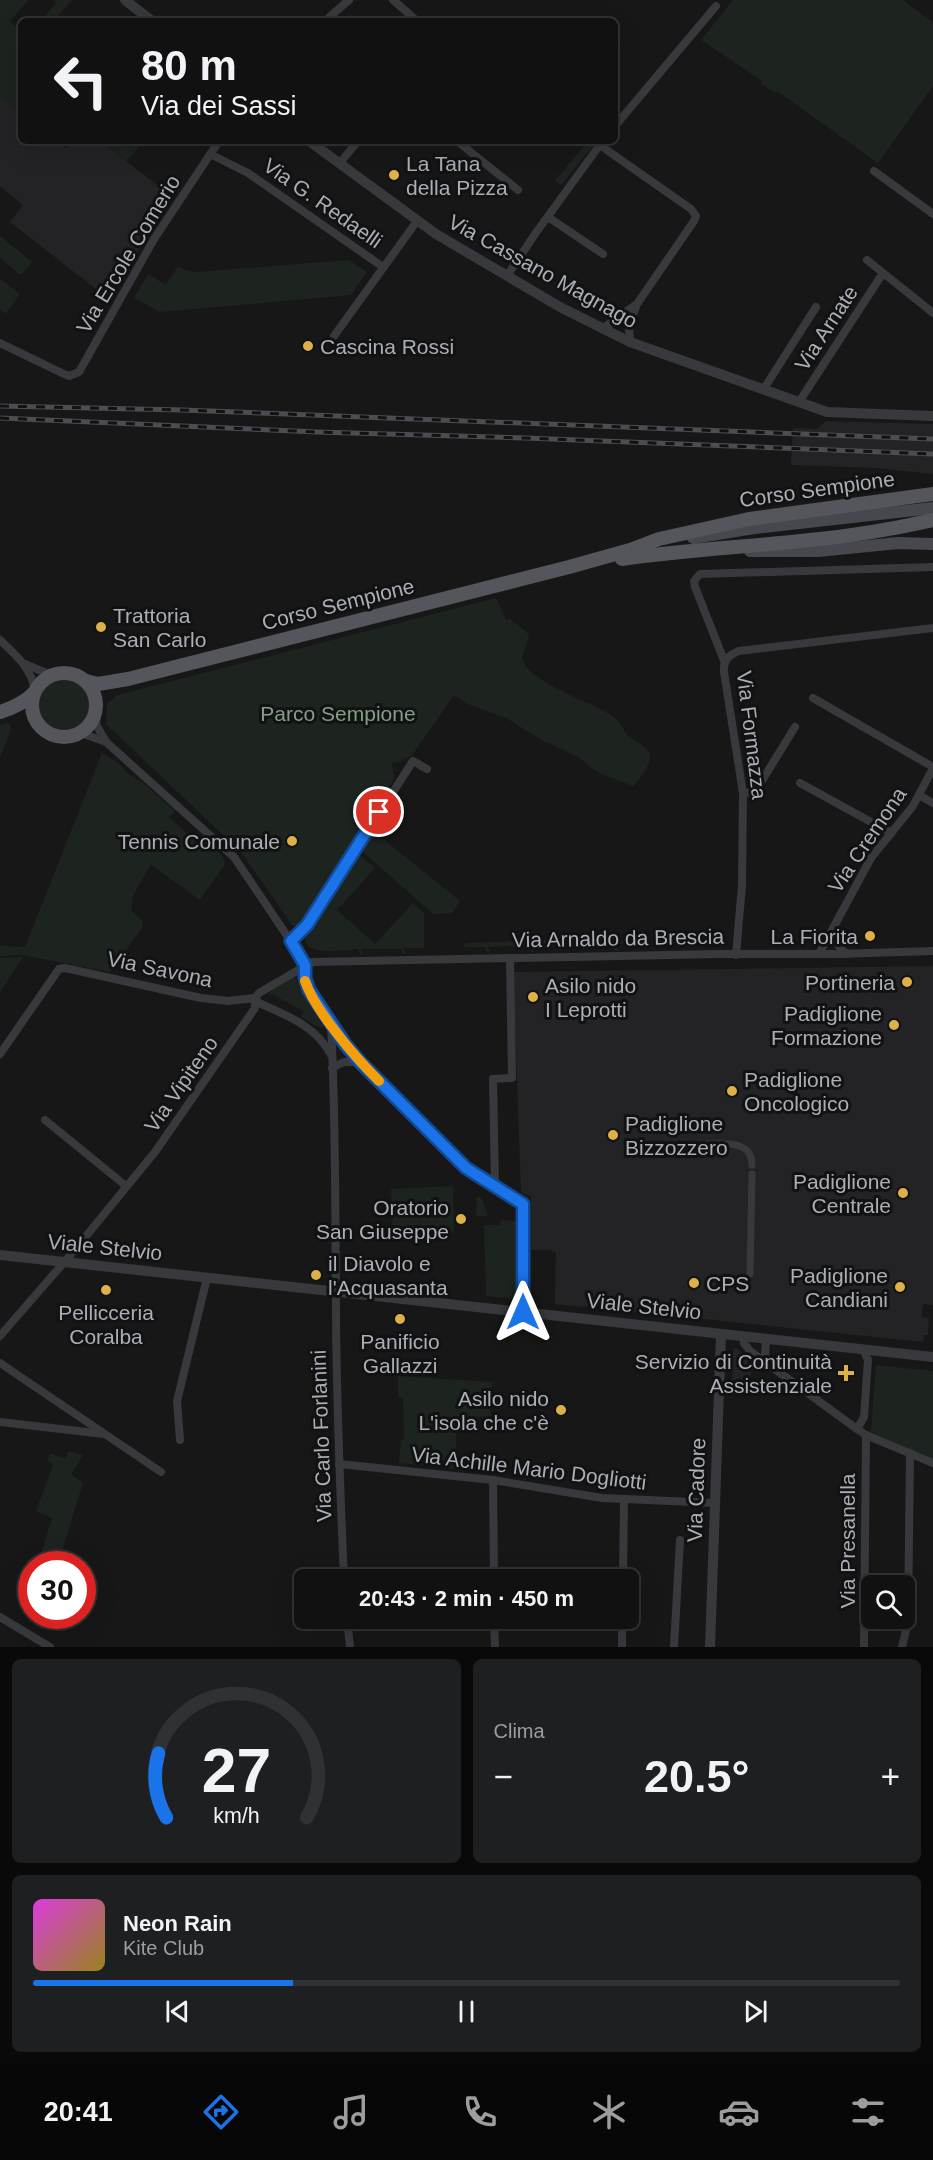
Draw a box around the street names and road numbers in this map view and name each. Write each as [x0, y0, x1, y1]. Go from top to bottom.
street label: Via G. Redaelli [259, 154, 387, 252]
street label: Via Ercole Comerio [72, 171, 184, 337]
street label: Via Cassano Magnago [445, 210, 641, 332]
street label: Via Arnate [790, 281, 862, 375]
street label: Corso Sempione [738, 467, 896, 511]
street label: Corso Sempione [259, 574, 417, 634]
street label: Via Formazza [733, 669, 771, 801]
street label: Via Cremona [823, 783, 911, 897]
street label: Via Arnaldo da Brescia [512, 925, 725, 951]
street label: Via Savona [105, 947, 215, 991]
street label: Via Vipiteno [140, 1032, 222, 1136]
street label: Viale Stelvio [47, 1230, 163, 1264]
street label: Viale Stelvio [586, 1289, 702, 1323]
street label: Via Carlo Forlanini [306, 1349, 336, 1523]
street label: Via Cadore [683, 1437, 709, 1543]
street label: Via Achille Mario Dogliotti [410, 1442, 648, 1494]
street label: Via Presanella [836, 1473, 859, 1609]

